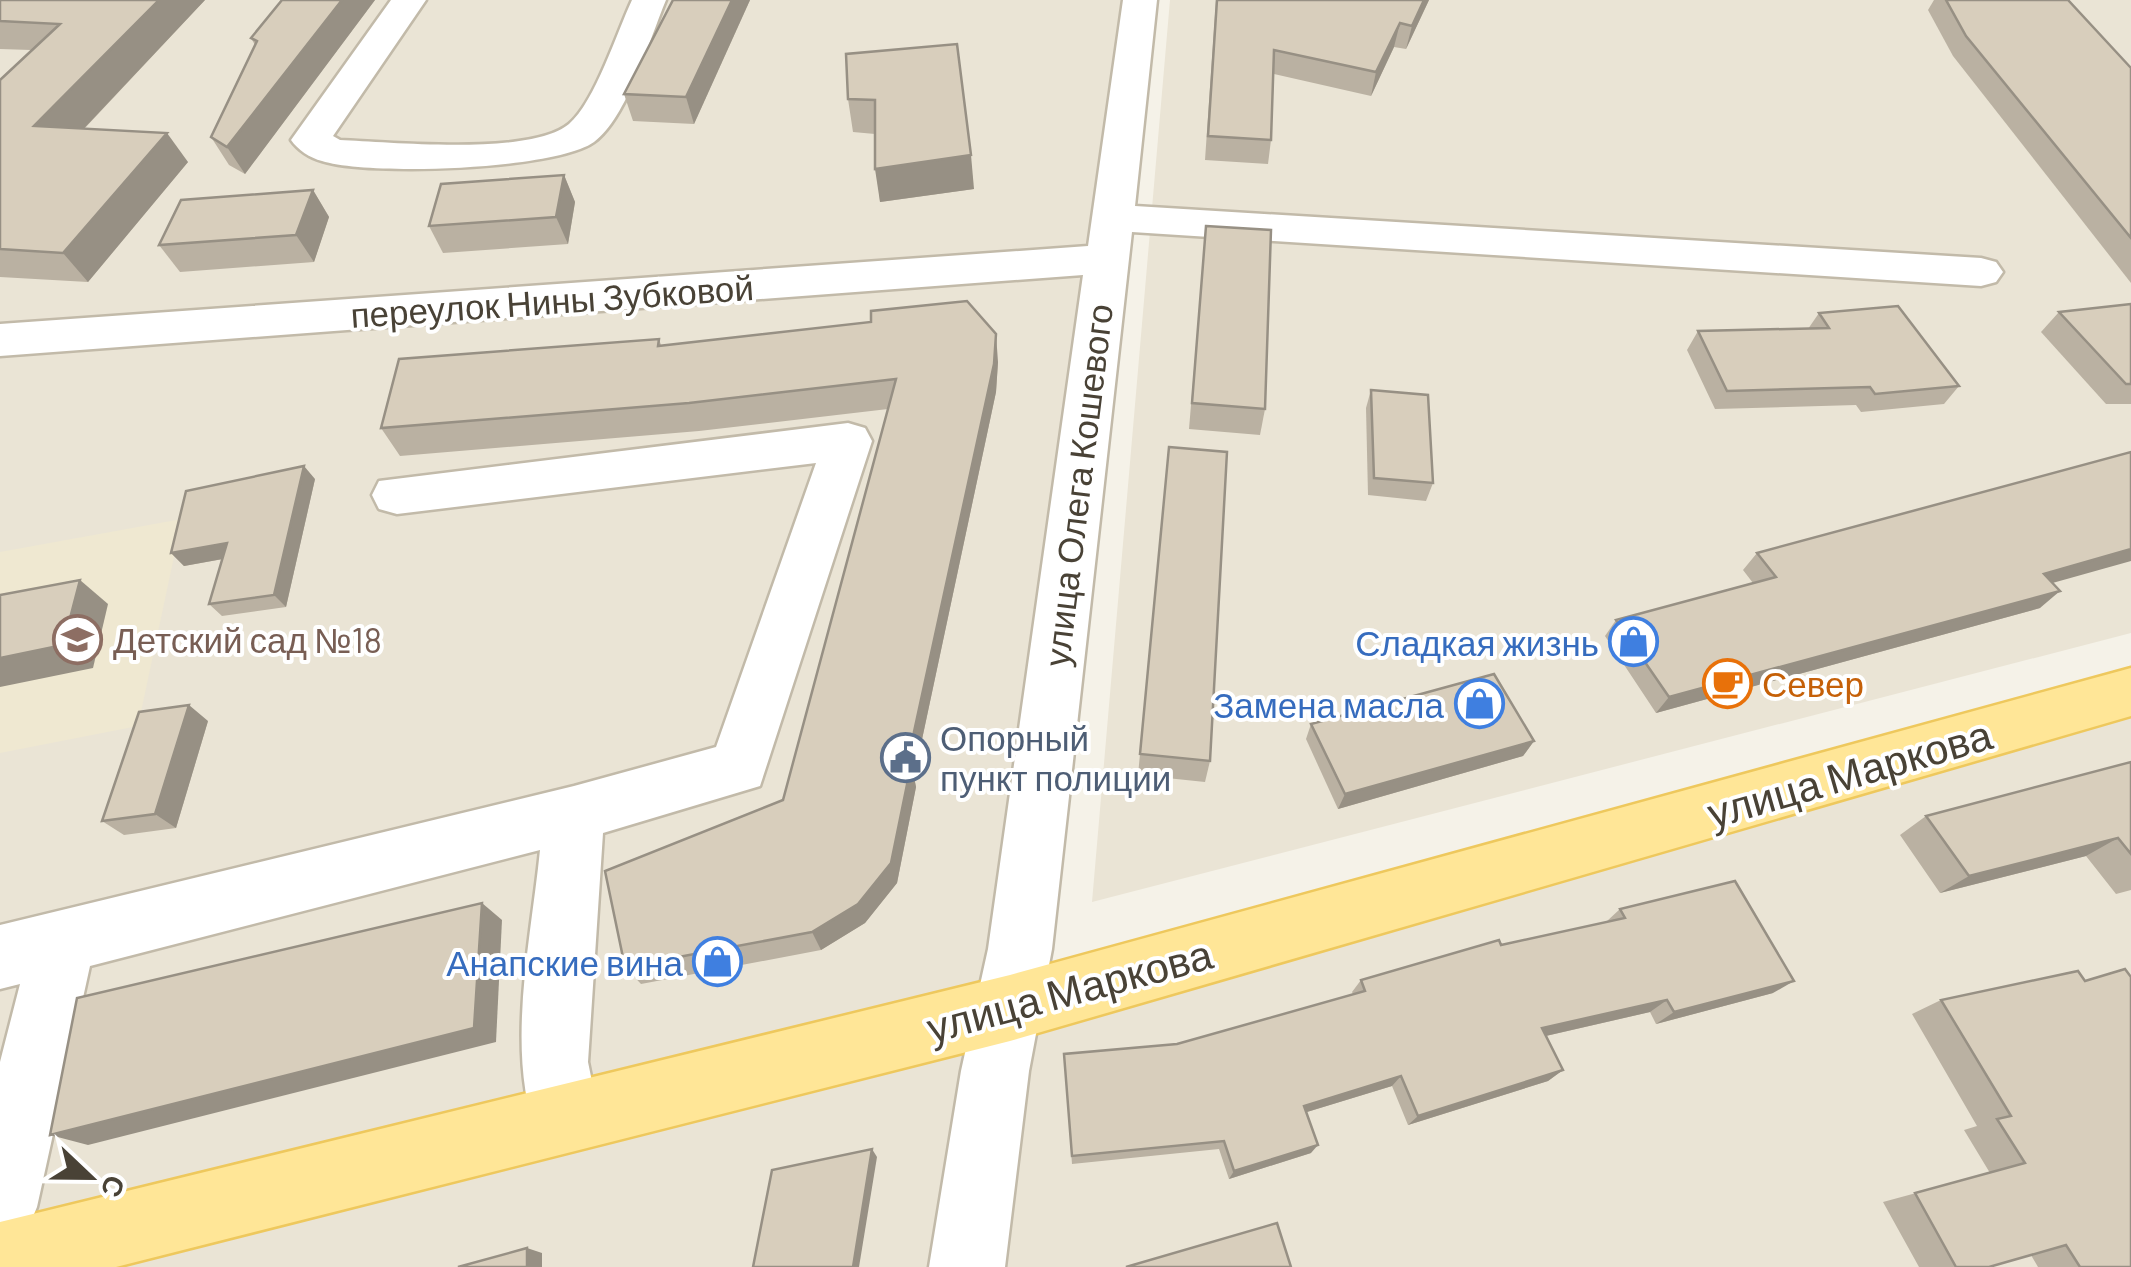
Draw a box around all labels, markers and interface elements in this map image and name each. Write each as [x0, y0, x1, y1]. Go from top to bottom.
street label: переулок Нины Зубковой [349, 265, 755, 335]
street label: улица Олега Кошевого [1034, 301, 1120, 669]
school or university icon: Детский сад №18 [52, 613, 104, 665]
shop icon: Сладкая жизнь [1608, 616, 1660, 668]
place label: Детский сад №18 [113, 618, 382, 660]
place label: Сладкая жизнь [1355, 621, 1599, 663]
cafe icon: Север [1701, 657, 1753, 709]
place label: Север [1762, 662, 1864, 704]
shop icon: Замена масла [1453, 678, 1505, 730]
place label: Замена масла [1213, 683, 1445, 725]
street label: улица Маркова [1701, 707, 1998, 837]
place label: Опорный пункт полиции [940, 716, 1171, 798]
public building icon: Опорный пункт полиции [879, 731, 931, 783]
street label: улица Маркова [921, 927, 1218, 1052]
shop icon: Анапские вина [692, 936, 744, 988]
place label: Анапские вина [446, 941, 684, 983]
north arrow [40, 1127, 140, 1227]
text: С [95, 1171, 134, 1202]

